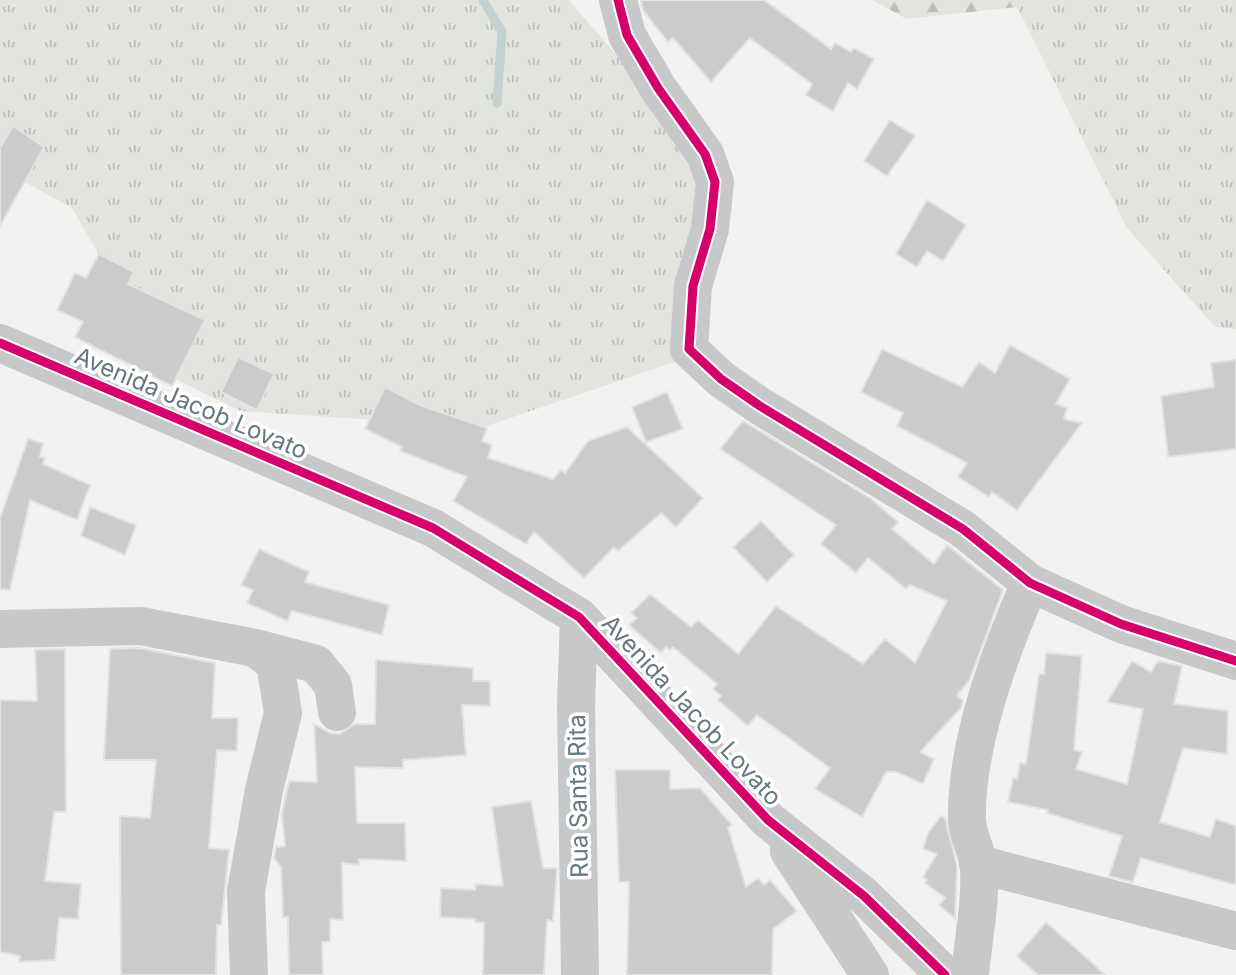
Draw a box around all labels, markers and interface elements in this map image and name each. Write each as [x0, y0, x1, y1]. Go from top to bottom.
street label: Avenida Jacob Lovato [70, 341, 312, 465]
street label: Avenida Jacob Lovato [596, 609, 788, 811]
street label: Rua Santa Rita [562, 714, 594, 878]

